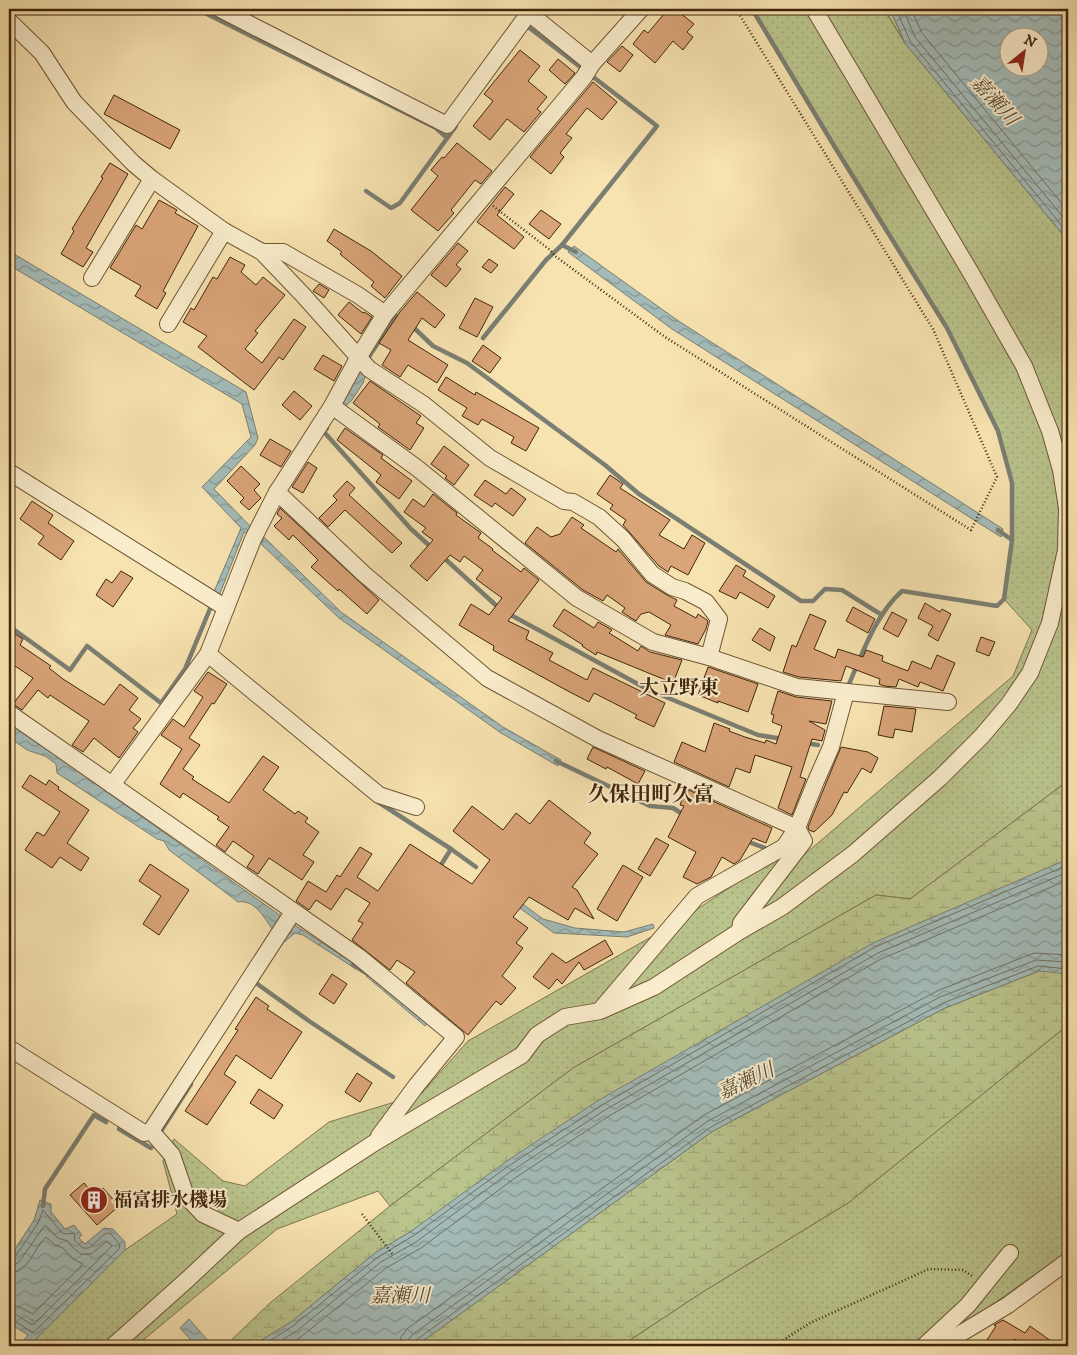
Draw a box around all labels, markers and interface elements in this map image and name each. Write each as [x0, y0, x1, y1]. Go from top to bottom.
north arrow [1000, 28, 1050, 78]
text: N [1021, 31, 1040, 53]
water label: 嘉瀬川 [965, 70, 1025, 133]
district label: 大立野東 [639, 676, 719, 701]
district label: 久保田町久富 [588, 782, 714, 808]
water label: 嘉瀬川 [714, 1057, 780, 1106]
building icon: 福富排水機場 [79, 1185, 109, 1215]
place label: 福富排水機場 [113, 1189, 227, 1212]
water label: 嘉瀬川 [370, 1284, 432, 1309]

